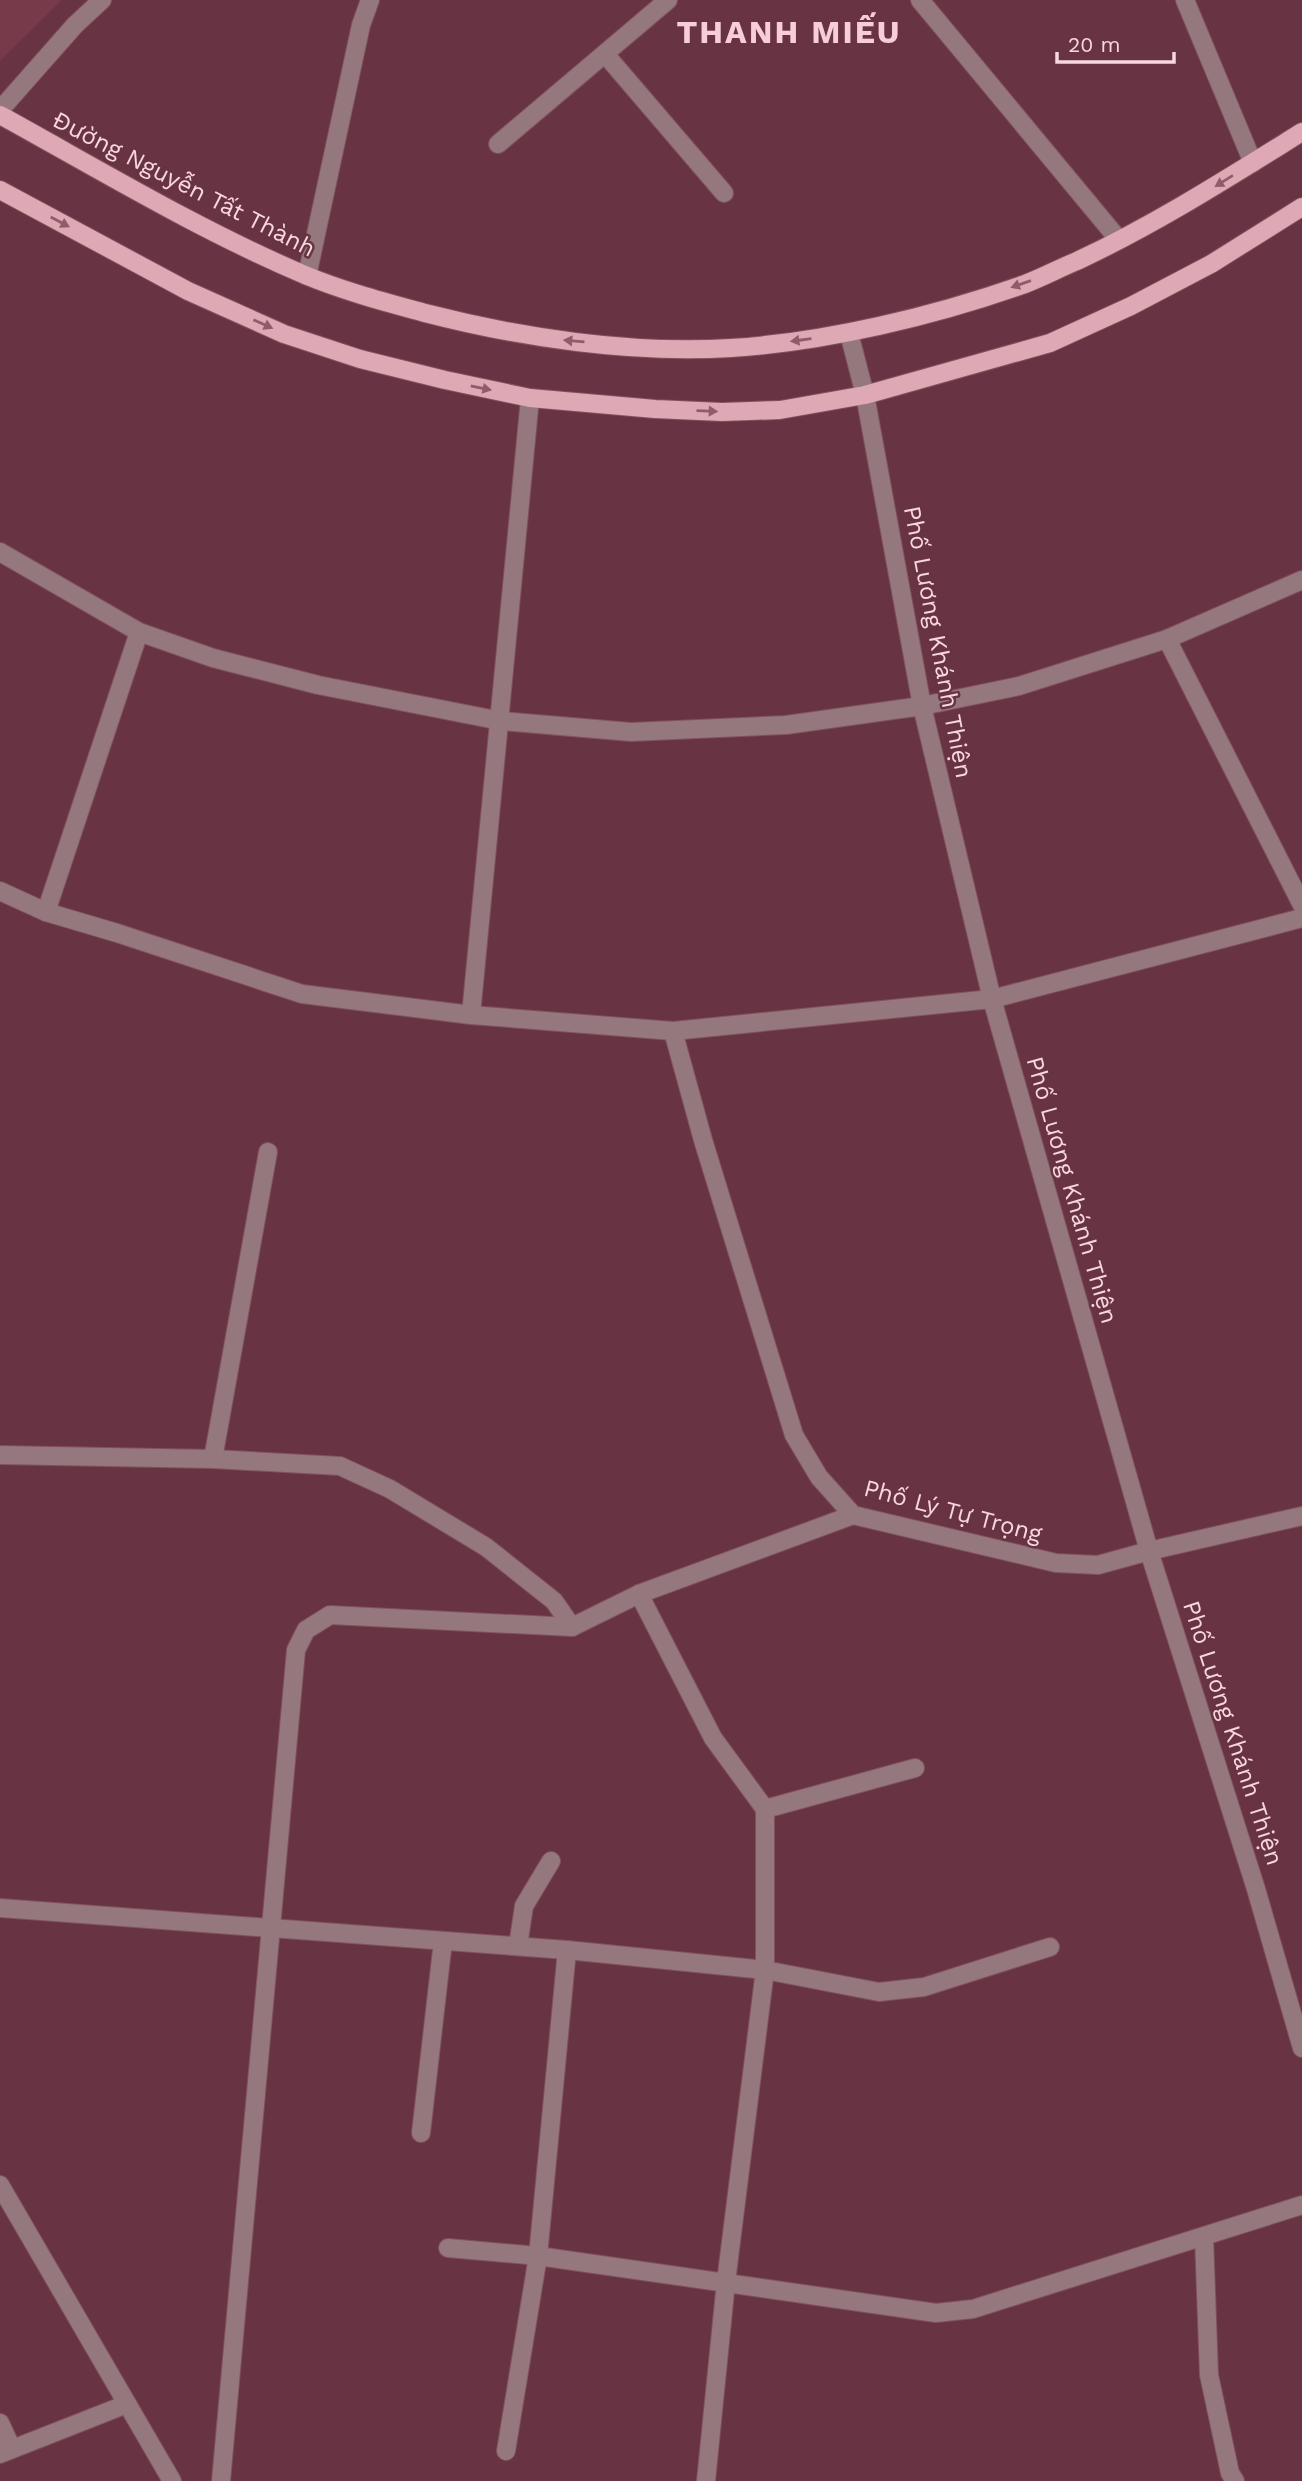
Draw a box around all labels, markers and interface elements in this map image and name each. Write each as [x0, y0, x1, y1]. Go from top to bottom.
district label: THANH MIẾU [676, 12, 902, 51]
scale bar [1057, 21, 1174, 65]
text: 20 m [1068, 32, 1120, 57]
street label: Đường Nguyễn Tất Thành [48, 105, 320, 263]
one-way arrow [1214, 175, 1233, 188]
one-way arrow [50, 216, 70, 228]
one-way arrow [1011, 280, 1032, 290]
one-way arrow [253, 318, 273, 330]
one-way arrow [563, 335, 585, 346]
one-way arrow [790, 335, 812, 346]
one-way arrow [470, 382, 492, 393]
one-way arrow [696, 406, 718, 417]
street label: Phố Lương Khánh Thiện [898, 504, 978, 780]
street label: Phố Lương Khánh Thiện [1020, 1053, 1124, 1327]
street label: Phố Lý Tự Trọng [861, 1474, 1045, 1548]
street label: Phố Lương Khánh Thiện [1177, 1597, 1289, 1869]

